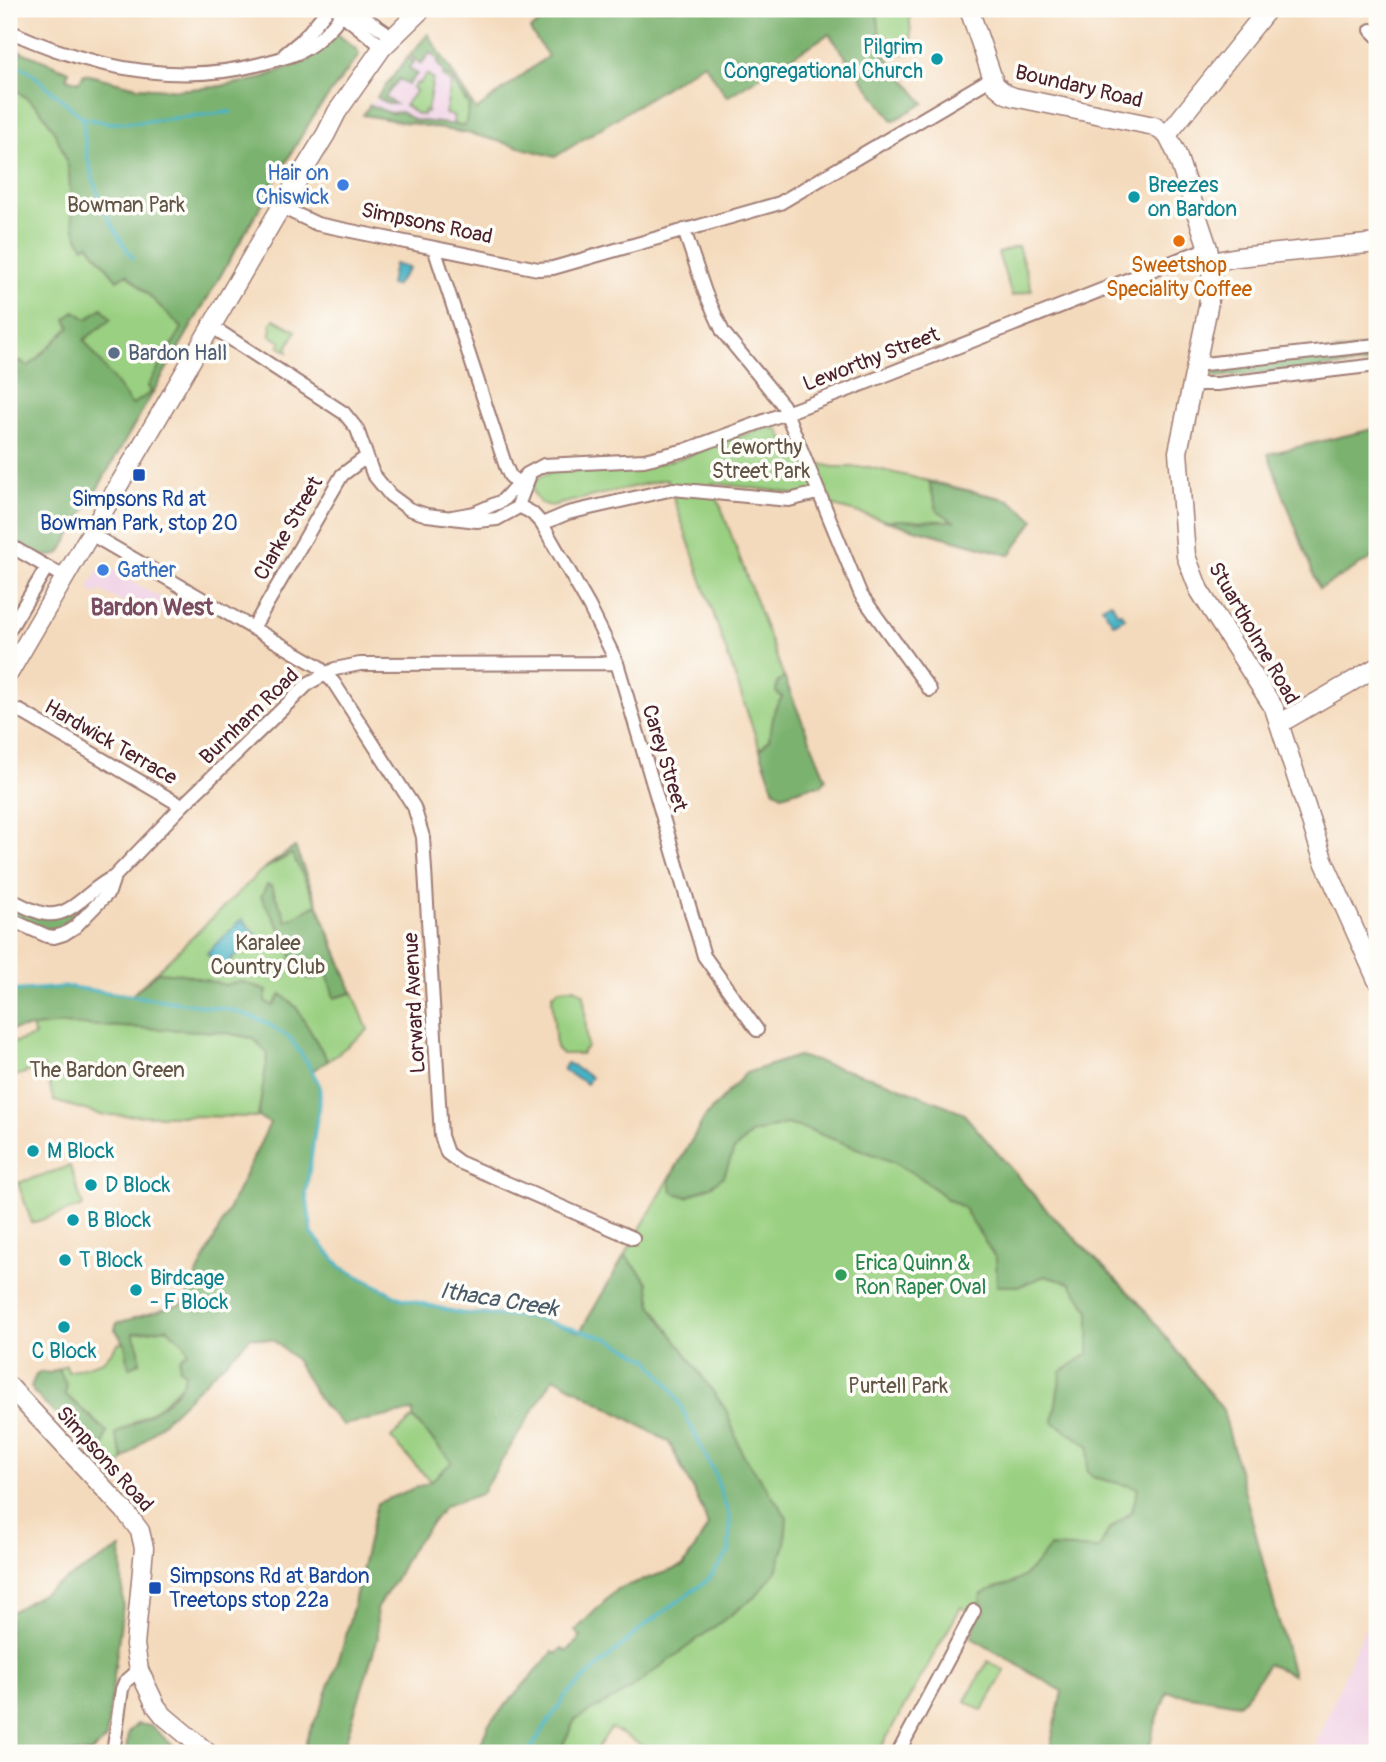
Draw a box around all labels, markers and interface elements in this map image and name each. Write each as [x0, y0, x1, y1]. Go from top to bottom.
place label: Pilgrim Congregational Church [724, 34, 923, 85]
marker: Pilgrim Congregational Church [929, 51, 945, 67]
street label: Boundary Road [1012, 59, 1145, 114]
place label: Hair on Chiswick [256, 160, 329, 211]
place label: Breezes on Bardon [1148, 172, 1237, 223]
marker: Hair on Chiswick [335, 177, 351, 193]
marker: Breezes on Bardon [1126, 189, 1142, 205]
park label: Bowman Park [67, 192, 185, 219]
street label: Simpsons Road [359, 196, 495, 251]
marker: Sweetshop Speciality Coffee [1171, 233, 1187, 249]
place label: Sweetshop Speciality Coffee [1106, 252, 1253, 303]
street label: Leworthy Street [799, 321, 944, 398]
place label: Bardon Hall [128, 340, 227, 367]
marker: Bardon Hall [106, 345, 122, 361]
park label: Leworthy Street Park [712, 434, 810, 485]
marker: Simpsons Rd at Bowman Park, stop 20 [131, 467, 147, 483]
street label: Clarke Street [248, 471, 329, 585]
place label: Simpsons Rd at Bowman Park, stop 20 [40, 486, 238, 537]
place label: Gather [117, 557, 177, 584]
street label: Stuartholme Road [1202, 557, 1305, 709]
marker: Gather [95, 562, 111, 578]
district label: Bardon West [91, 593, 214, 622]
street label: Burnham Road [194, 662, 305, 771]
street label: Hardwick Terrace [40, 694, 183, 792]
street label: Carey Street [635, 701, 694, 815]
park label: Karalee Country Club [211, 930, 325, 981]
street label: Lorward Avenue [397, 931, 432, 1074]
park label: The Bardon Green [29, 1057, 185, 1084]
place label: M Block [47, 1138, 115, 1165]
marker: M Block [25, 1143, 41, 1159]
place label: D Block [105, 1172, 171, 1199]
marker: D Block [83, 1177, 99, 1193]
place label: B Block [87, 1207, 151, 1234]
marker: B Block [65, 1212, 81, 1228]
place label: T Block [79, 1247, 143, 1274]
place label: Erica Quinn & Ron Raper Oval [855, 1250, 986, 1301]
marker: T Block [57, 1252, 73, 1268]
place label: Birdcage - F Block [150, 1265, 229, 1316]
marker: Erica Quinn & Ron Raper Oval [833, 1267, 849, 1283]
water label: Ithaca Creek [438, 1276, 562, 1323]
marker: Birdcage - F Block [128, 1282, 144, 1298]
marker: C Block [56, 1319, 72, 1335]
place label: C Block [31, 1338, 97, 1365]
park label: Purtell Park [848, 1373, 948, 1400]
street label: Simpsons Road [50, 1401, 159, 1518]
place label: Simpsons Rd at Bardon Treetops stop 22a [169, 1563, 370, 1614]
marker: Simpsons Rd at Bardon Treetops stop 22a [147, 1580, 163, 1596]

